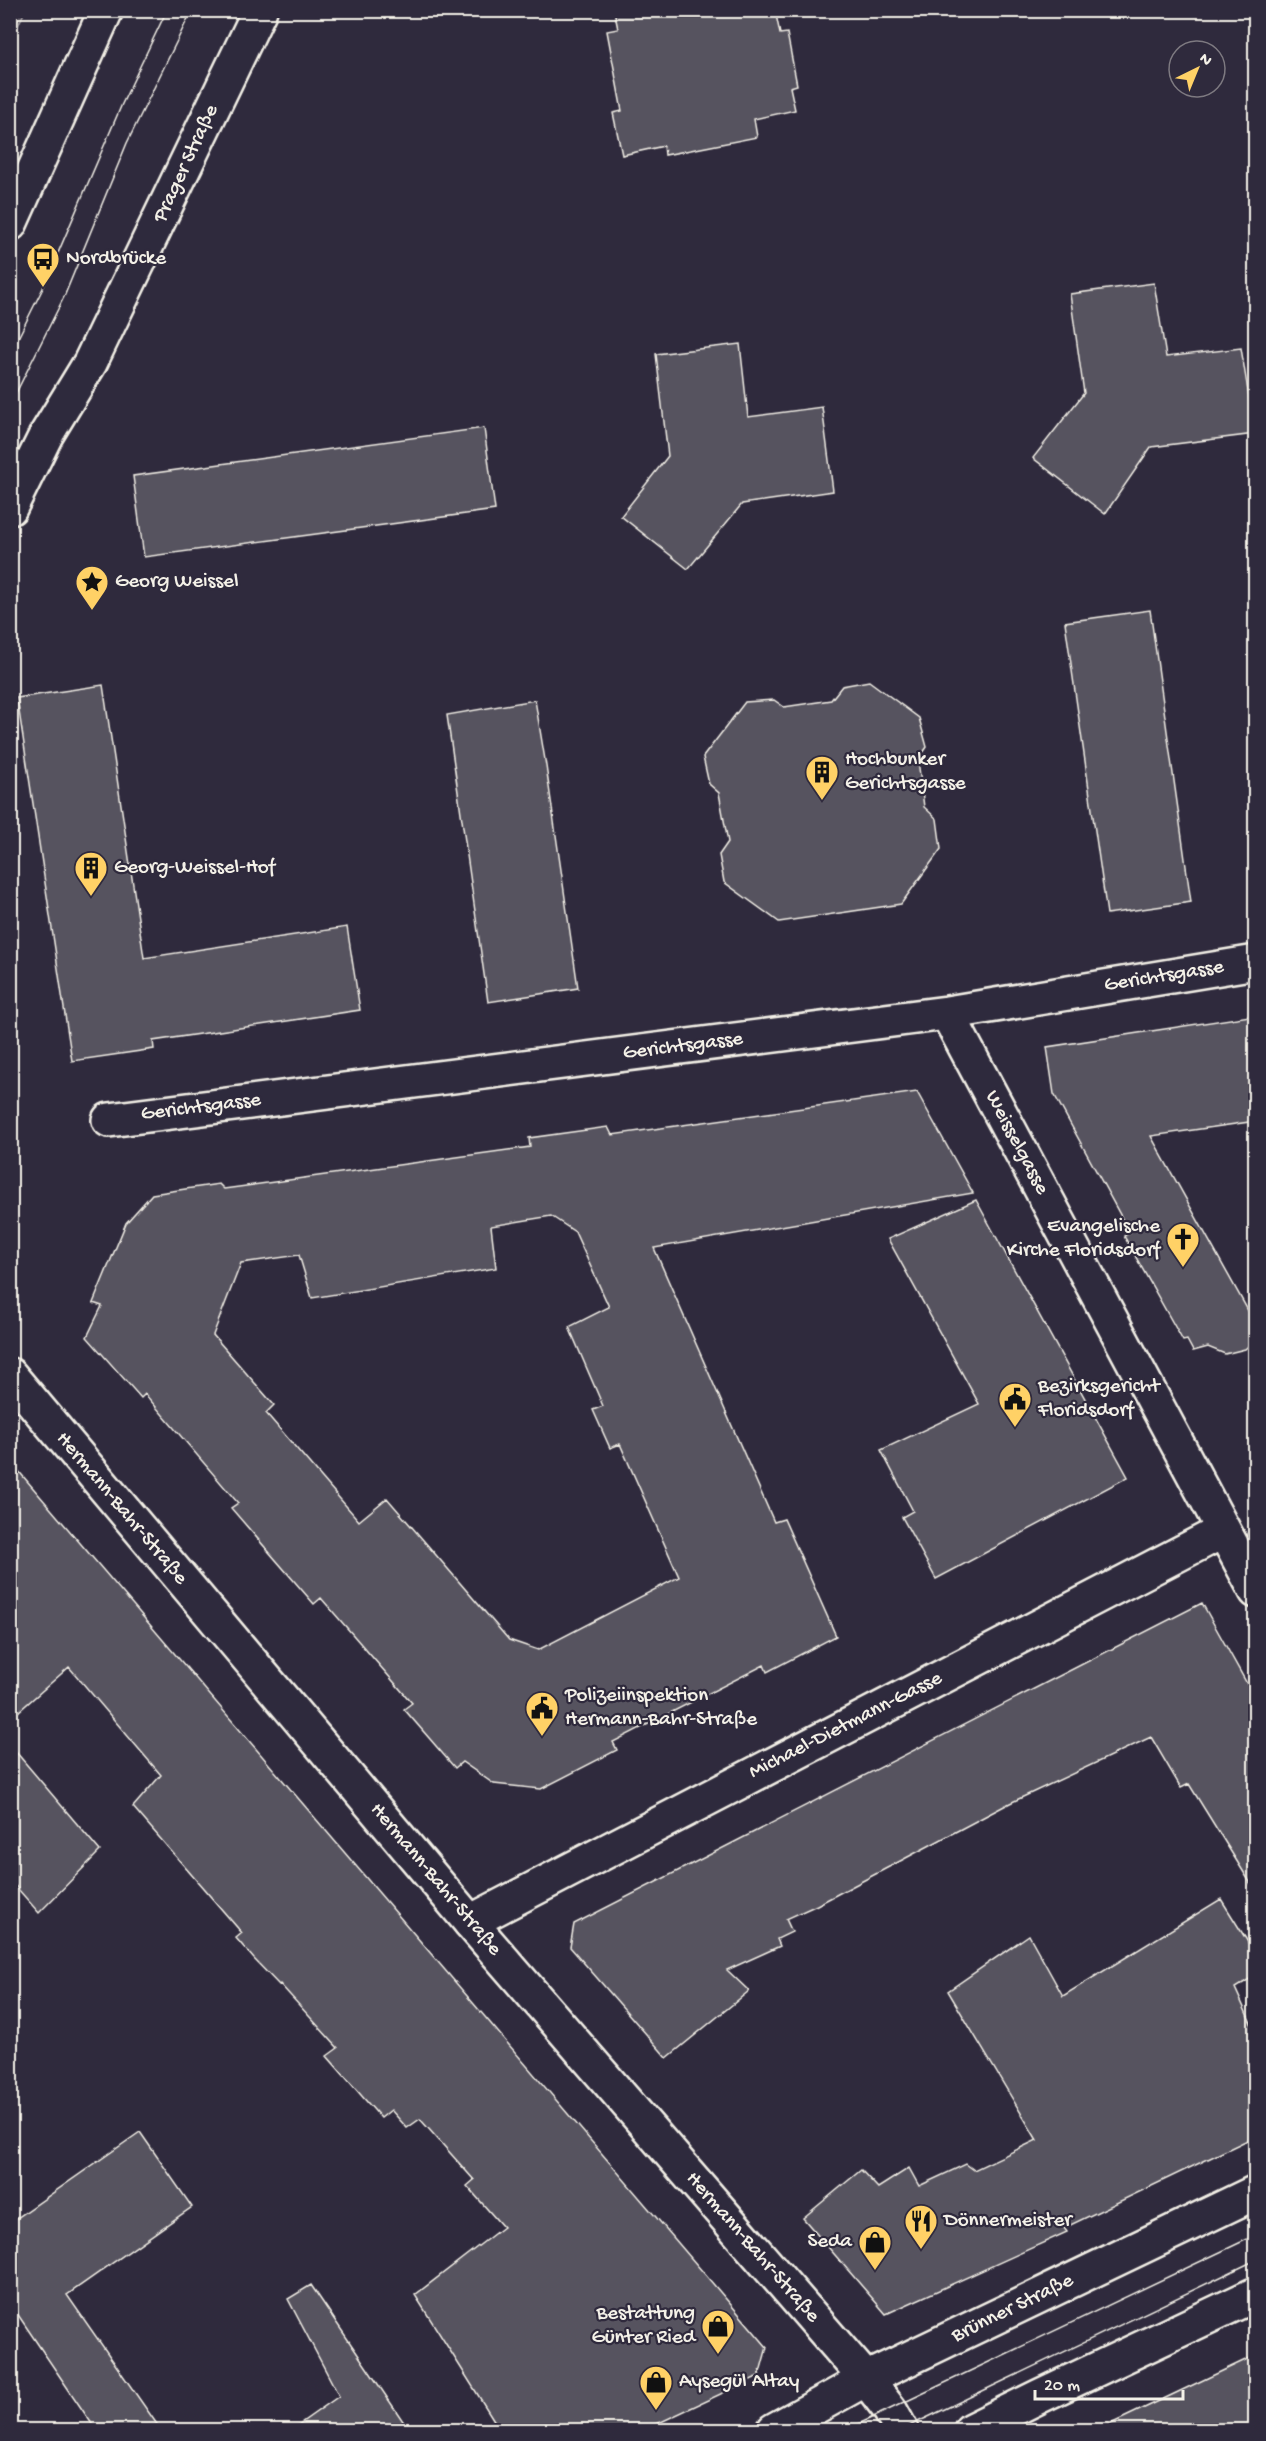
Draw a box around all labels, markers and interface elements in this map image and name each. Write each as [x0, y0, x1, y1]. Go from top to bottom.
north arrow [1167, 39, 1227, 99]
text: N [1195, 50, 1216, 71]
street label: Prager Straße [148, 100, 226, 228]
bus stop icon: Nordbrücke [25, 241, 61, 288]
place label: Nordbrücke [66, 247, 167, 272]
place icon: Georg Weissel [74, 564, 110, 611]
place label: Georg Weissel [115, 570, 239, 595]
place label: Hochbunker Gerichtsgasse [845, 748, 967, 797]
building icon: Hochbunker Gerichtsgasse [804, 754, 840, 801]
building icon: Georg-Weissel-Hof [73, 850, 109, 897]
place label: Georg-Weissel-Hof [114, 856, 277, 881]
street label: Gerichtsgasse [1102, 955, 1227, 999]
street label: Gerichtsgasse [622, 1027, 746, 1067]
street label: Weisselgasse [978, 1087, 1054, 1200]
street label: Gerichtsgasse [140, 1088, 264, 1128]
place label: Evangelische Kirche Floridsdorf [1007, 1215, 1162, 1264]
church icon: Evangelische Kirche Floridsdorf [1165, 1221, 1201, 1268]
place label: Bezirksgericht Floridsdorf [1037, 1375, 1162, 1424]
public building icon: Bezirksgericht Floridsdorf [997, 1381, 1033, 1428]
street label: Hermann-Bahr-Straße [50, 1427, 193, 1591]
street label: Michael-Dietmann-Gasse [745, 1666, 948, 1786]
place label: Polizeiinspektion Hermann-Bahr-Straße [564, 1684, 758, 1733]
public building icon: Polizeiinspektion Hermann-Bahr-Straße [524, 1690, 560, 1737]
street label: Hermann-Bahr-Straße [364, 1798, 507, 1962]
street label: Hermann-Bahr-Straße [680, 2167, 825, 2330]
restaurant icon: Dönnermeister [903, 2203, 939, 2250]
place label: Dönnermeister [942, 2209, 1073, 2234]
shop icon: Seda [857, 2224, 893, 2271]
place label: Seda [807, 2230, 853, 2255]
street label: Brünner Straße [947, 2268, 1079, 2350]
place label: Bestattung Günter Ried [591, 2302, 697, 2351]
shop icon: Bestattung Günter Ried [700, 2308, 736, 2355]
scale bar [1035, 2363, 1184, 2401]
shop icon: Aysegül Altay [638, 2364, 674, 2411]
place label: Aysegül Altay [679, 2370, 799, 2395]
text: 20 m [1044, 2376, 1080, 2397]

